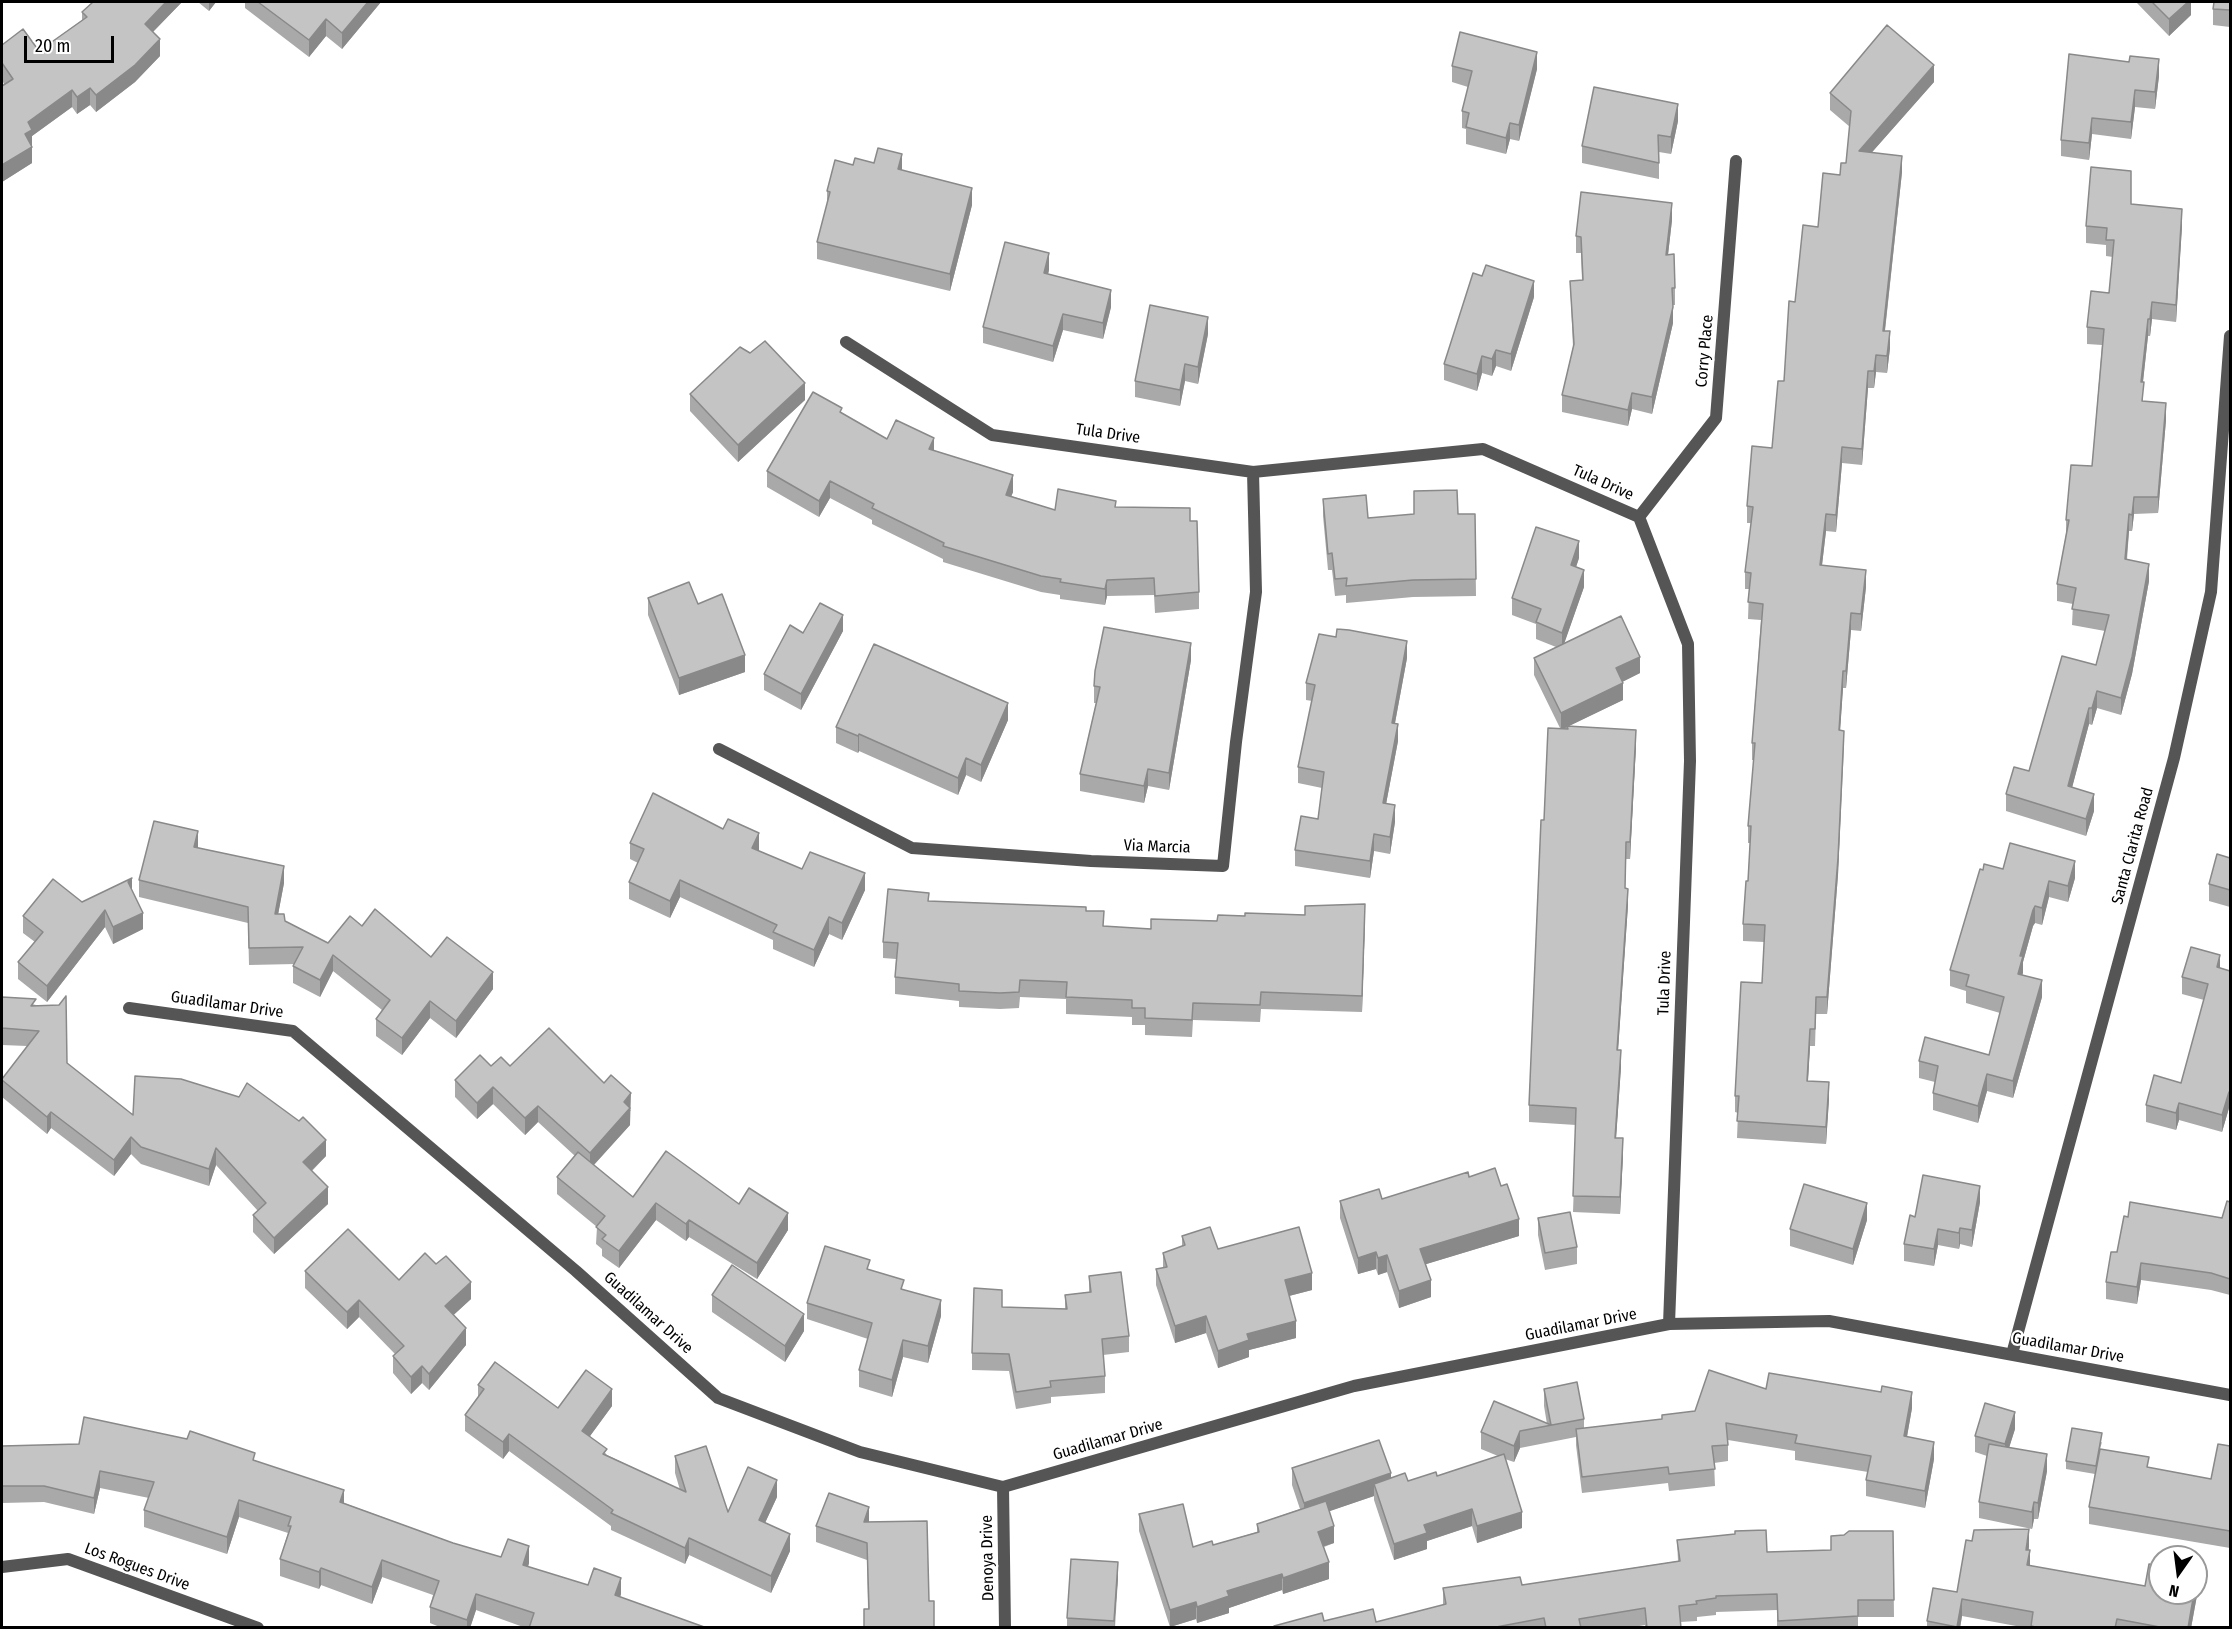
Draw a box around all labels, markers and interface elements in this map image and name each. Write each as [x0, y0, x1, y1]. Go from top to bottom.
scale bar [27, 24, 117, 62]
text: 20 m [35, 35, 70, 57]
street label: Corry Place [1692, 314, 1718, 388]
street label: Tula Drive [1075, 420, 1141, 448]
street label: Tula Drive [1570, 461, 1636, 505]
street label: Santa Clarita Road [2108, 785, 2158, 907]
street label: Via Marcia [1123, 836, 1191, 858]
street label: Tula Drive [1654, 950, 1676, 1016]
street label: Guadilamar Drive [170, 988, 284, 1022]
street label: Guadilamar Drive [599, 1268, 697, 1358]
street label: Guadilamar Drive [1524, 1305, 1638, 1345]
street label: Guadilamar Drive [2011, 1329, 2125, 1367]
street label: Guadilamar Drive [1051, 1415, 1165, 1465]
street label: Denoya Drive [978, 1515, 998, 1601]
street label: Los Rogues Drive [82, 1539, 192, 1595]
north arrow [2148, 1545, 2208, 1605]
text: N [2167, 1581, 2181, 1601]

